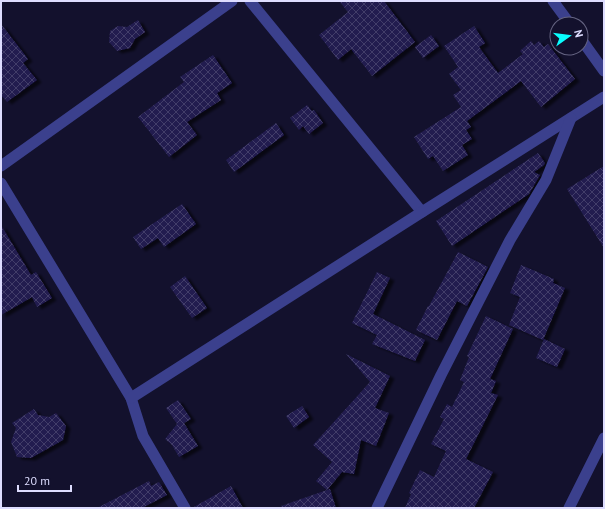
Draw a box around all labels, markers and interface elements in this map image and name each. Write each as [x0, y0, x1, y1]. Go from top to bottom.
north arrow [549, 16, 589, 56]
text: N [571, 28, 586, 39]
scale bar [18, 467, 71, 493]
text: 20 m [24, 473, 50, 488]

